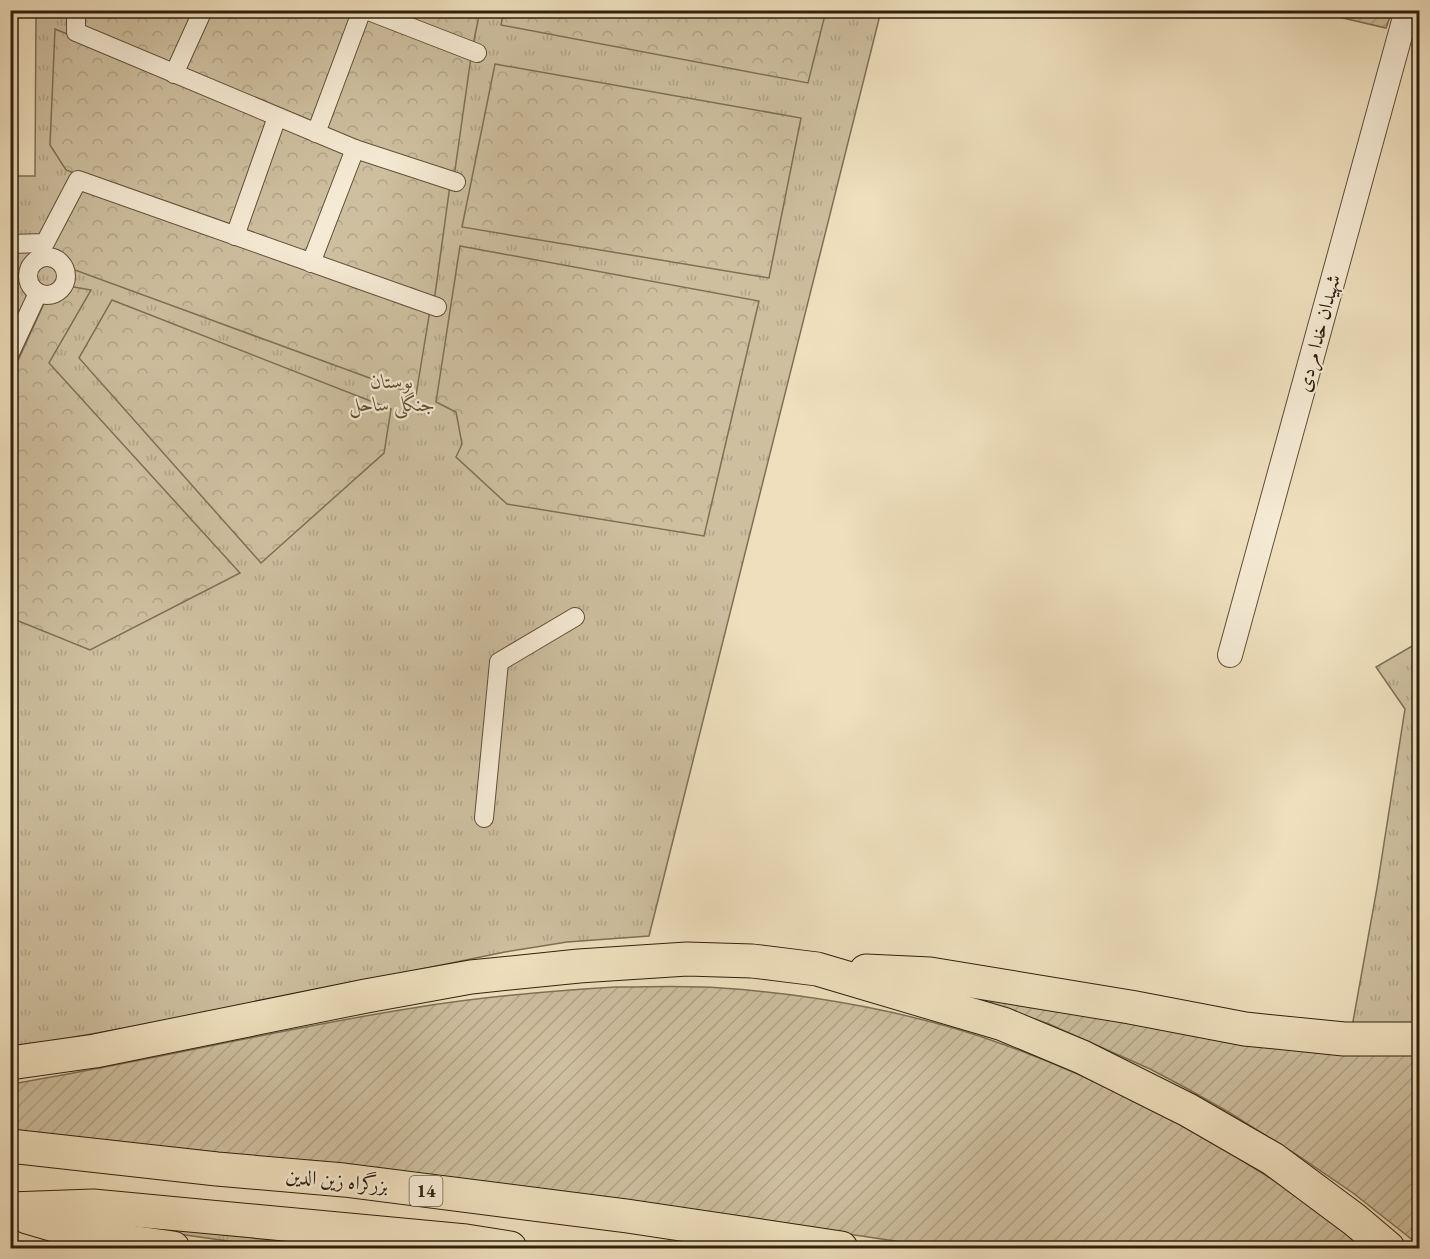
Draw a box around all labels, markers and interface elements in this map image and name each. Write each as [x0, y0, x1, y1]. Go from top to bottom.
street label: شهیدان خدا مردی [1290, 271, 1347, 395]
park label: بوستان جنگلی ساحل [349, 368, 435, 419]
street label: بزرگراه زین الدین [284, 1162, 390, 1198]
road number: 14 [410, 1176, 442, 1206]

